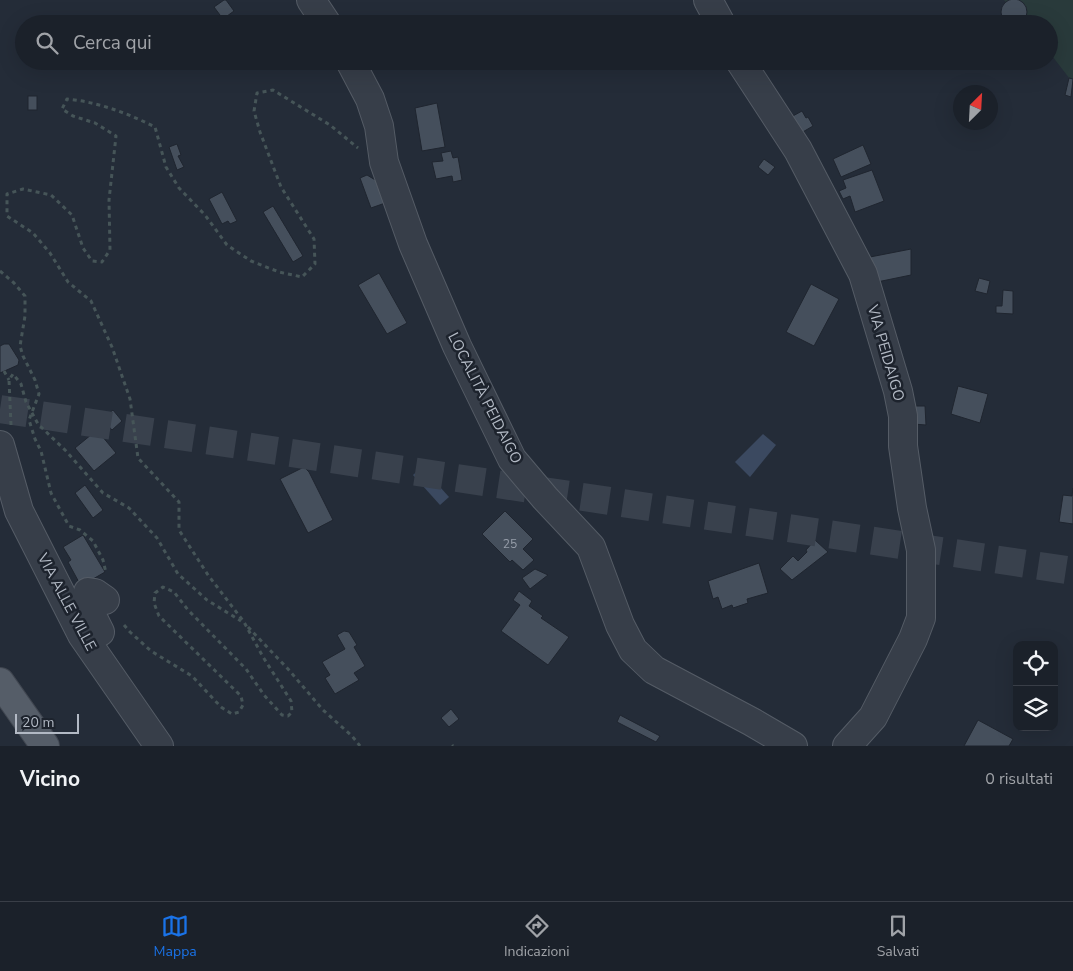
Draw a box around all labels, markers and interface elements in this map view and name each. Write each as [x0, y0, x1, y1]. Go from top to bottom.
search box [15, 15, 1058, 70]
icon: search [33, 29, 61, 57]
text: Cerca qui [73, 30, 152, 56]
north arrow [953, 85, 998, 130]
street label: VIA PEIDAIGO [862, 302, 909, 403]
street label: LOCALITÀ PEIDAIGO [443, 329, 527, 467]
house number: 25 [503, 536, 517, 552]
street label: VIA ALLE VILLE [32, 549, 101, 654]
map controls [1013, 641, 1058, 731]
button: locate [1013, 641, 1058, 686]
button: layers [1013, 686, 1058, 731]
scale bar [15, 711, 79, 734]
text: 20 m [22, 713, 54, 732]
text: Vicino [20, 765, 80, 793]
text: 0 risultati [985, 768, 1053, 790]
tab: Mappa [154, 912, 197, 961]
tab: Indicazioni [504, 912, 569, 961]
tab: Salvati [877, 912, 919, 961]

